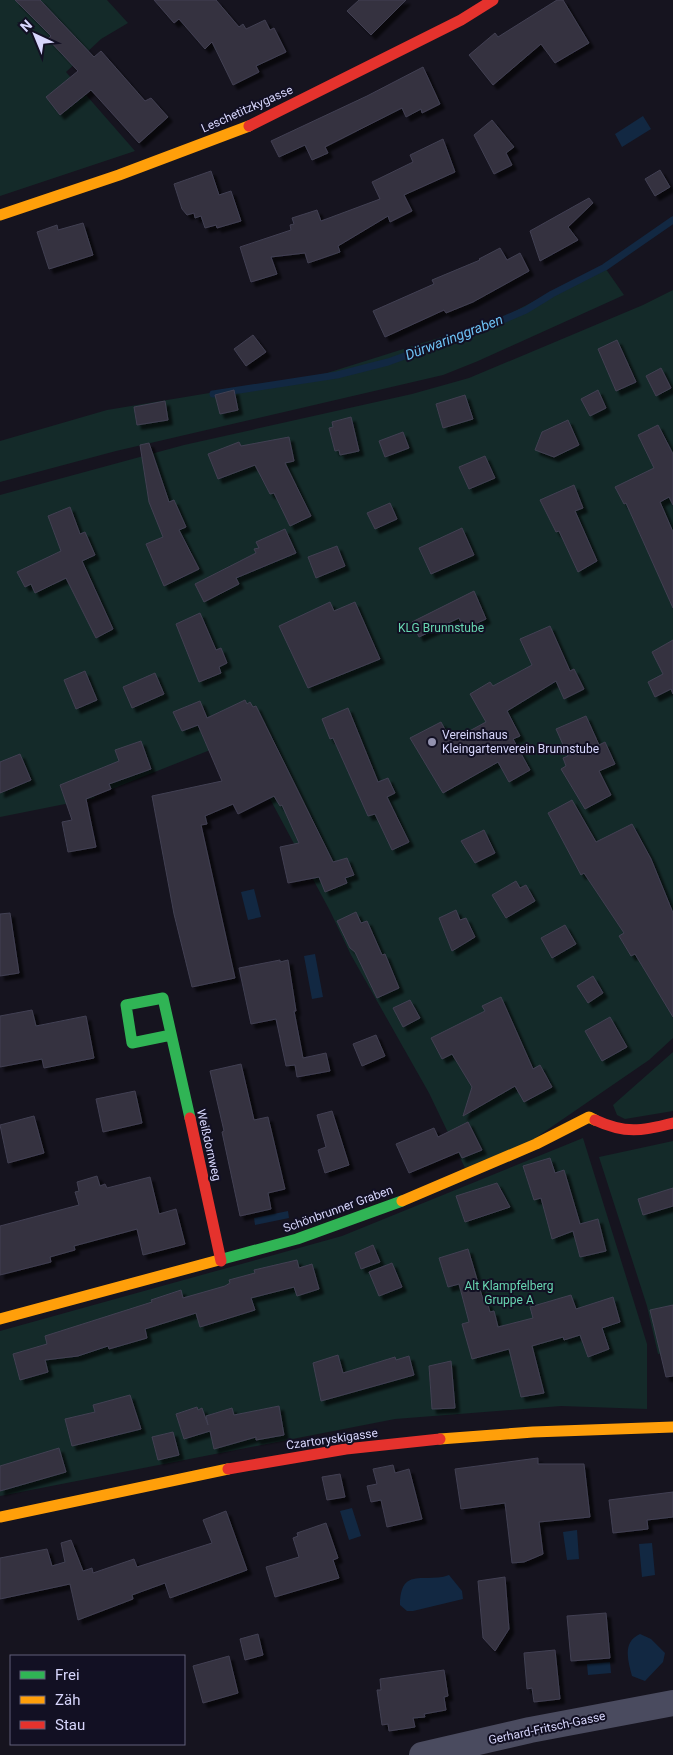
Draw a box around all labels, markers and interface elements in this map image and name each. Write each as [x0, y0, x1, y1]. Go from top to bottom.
north arrow [10, 10, 60, 60]
text: N [17, 16, 35, 35]
street label: Leschetitzkygasse [199, 83, 295, 135]
water label: Dürwaringgraben [403, 311, 505, 363]
park label: KLG Brunnstube [398, 621, 484, 635]
place label: Vereinshaus Kleingartenverein Brunnstube [442, 728, 599, 756]
marker: Vereinshaus Kleingartenverein Brunnstube [426, 736, 438, 748]
street label: Weißdornweg [194, 1108, 224, 1182]
street label: Schönbrunner Graben [281, 1183, 395, 1235]
park label: Alt Klampfelberg Gruppe A [465, 1279, 554, 1307]
street label: Czartoryskigasse [285, 1426, 379, 1452]
legend [10, 1655, 185, 1745]
text: Frei [55, 1666, 80, 1684]
text: Zäh [55, 1691, 80, 1709]
street label: Gerhard-Fritsch-Gasse [487, 1709, 607, 1747]
text: Stau [55, 1716, 85, 1734]

